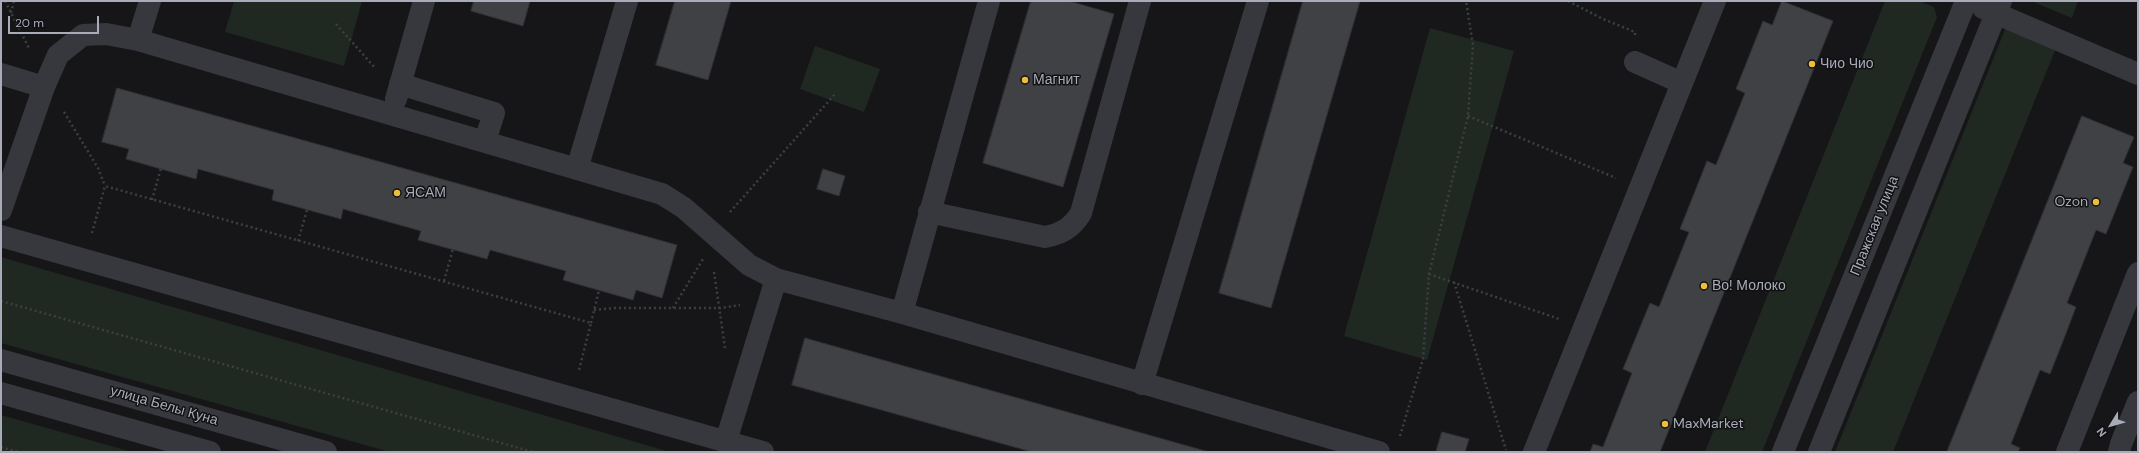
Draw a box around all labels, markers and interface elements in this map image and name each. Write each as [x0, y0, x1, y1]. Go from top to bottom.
scale bar [10, 8, 101, 34]
text: 20 m [15, 15, 44, 31]
place label: Чио Чио [1820, 56, 1874, 72]
marker: Чио Чио [1807, 59, 1817, 69]
place label: Магнит [1033, 72, 1080, 88]
marker: Магнит [1020, 75, 1030, 85]
street label: Пражская улица [1847, 174, 1903, 278]
place label: ЯСАМ [405, 185, 446, 201]
marker: ЯСАМ [392, 188, 402, 198]
place label: Ozon [2054, 194, 2088, 210]
marker: Ozon [2091, 197, 2101, 207]
place label: Во! Молоко [1712, 278, 1786, 294]
marker: Во! Молоко [1699, 281, 1709, 291]
street label: улица Белы Куна [108, 383, 220, 429]
north arrow [2091, 405, 2131, 445]
place label: MaxMarket [1673, 416, 1744, 432]
marker: MaxMarket [1660, 419, 1670, 429]
text: N [2093, 425, 2109, 440]

